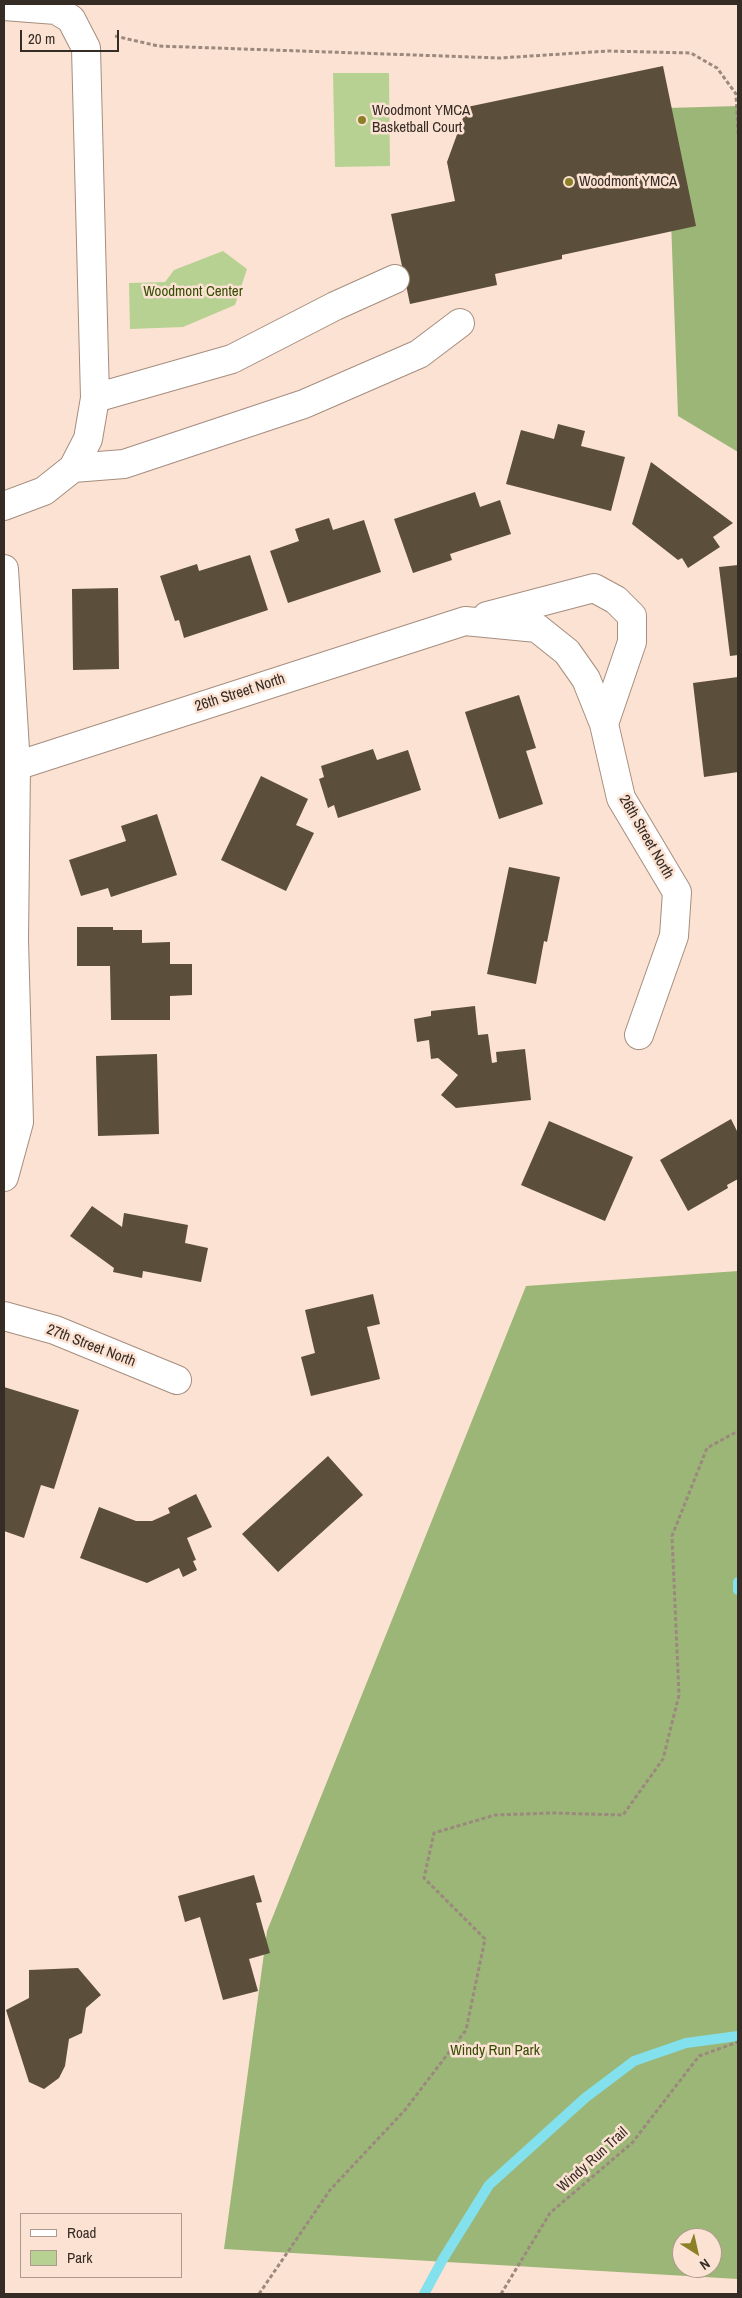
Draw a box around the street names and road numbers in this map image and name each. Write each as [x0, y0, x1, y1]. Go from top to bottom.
street label: 26th Street North [193, 670, 287, 716]
street label: 26th Street North [615, 792, 677, 882]
street label: 27th Street North [44, 1321, 138, 1371]
street label: Windy Run Trail [554, 2124, 632, 2196]

